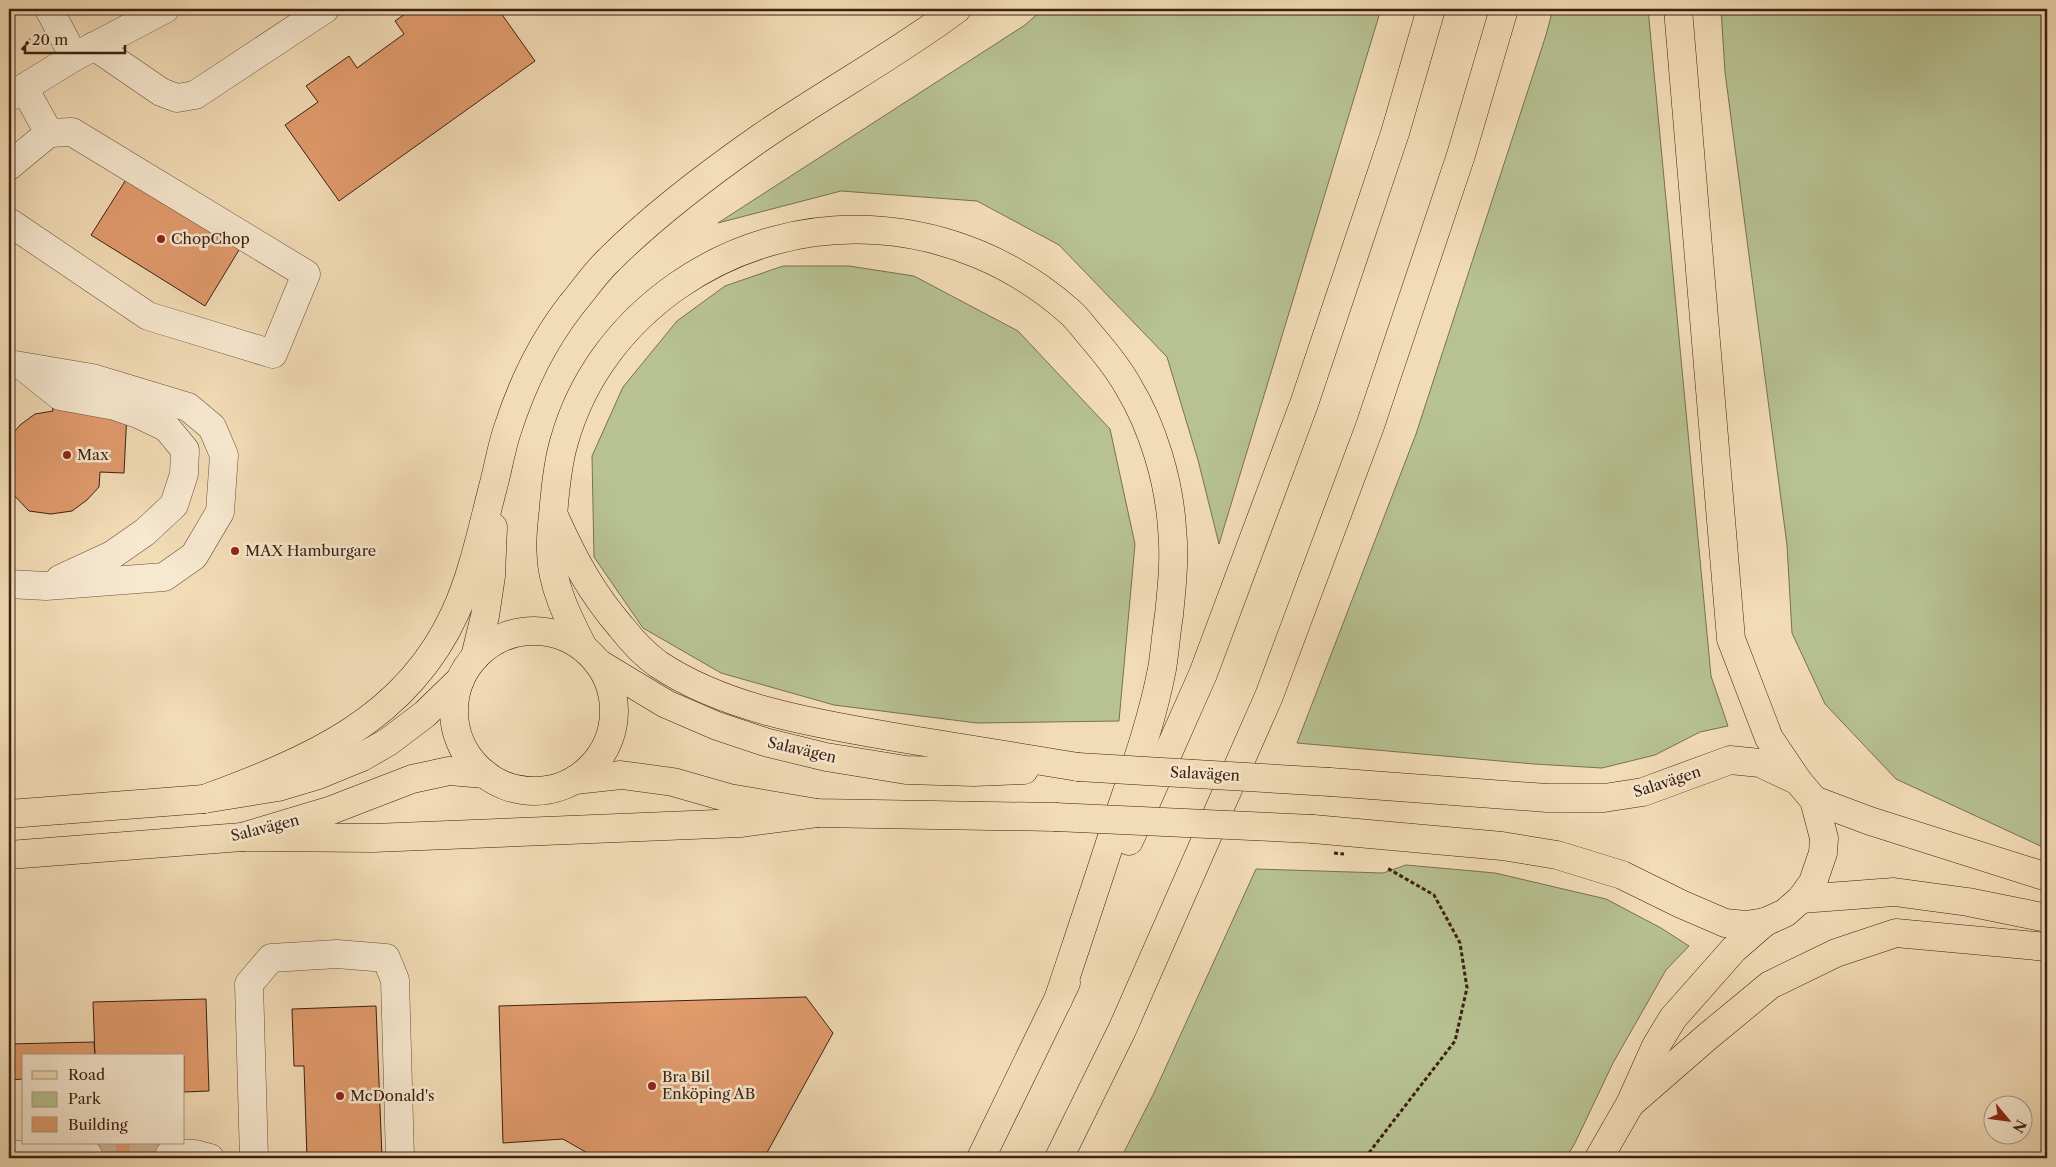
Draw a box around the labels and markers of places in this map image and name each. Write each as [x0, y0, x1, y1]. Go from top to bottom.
place label: ChopChop [171, 229, 250, 248]
marker: ChopChop [155, 233, 167, 245]
place label: Max [77, 445, 109, 464]
marker: Max [61, 449, 73, 461]
place label: MAX Hamburgare [245, 541, 376, 560]
marker: MAX Hamburgare [229, 545, 241, 557]
place label: Bra Bil Enköping AB [662, 1067, 755, 1103]
marker: Bra Bil Enköping AB [646, 1080, 658, 1092]
place label: McDonald's [350, 1086, 435, 1105]
marker: McDonald's [334, 1090, 346, 1102]

